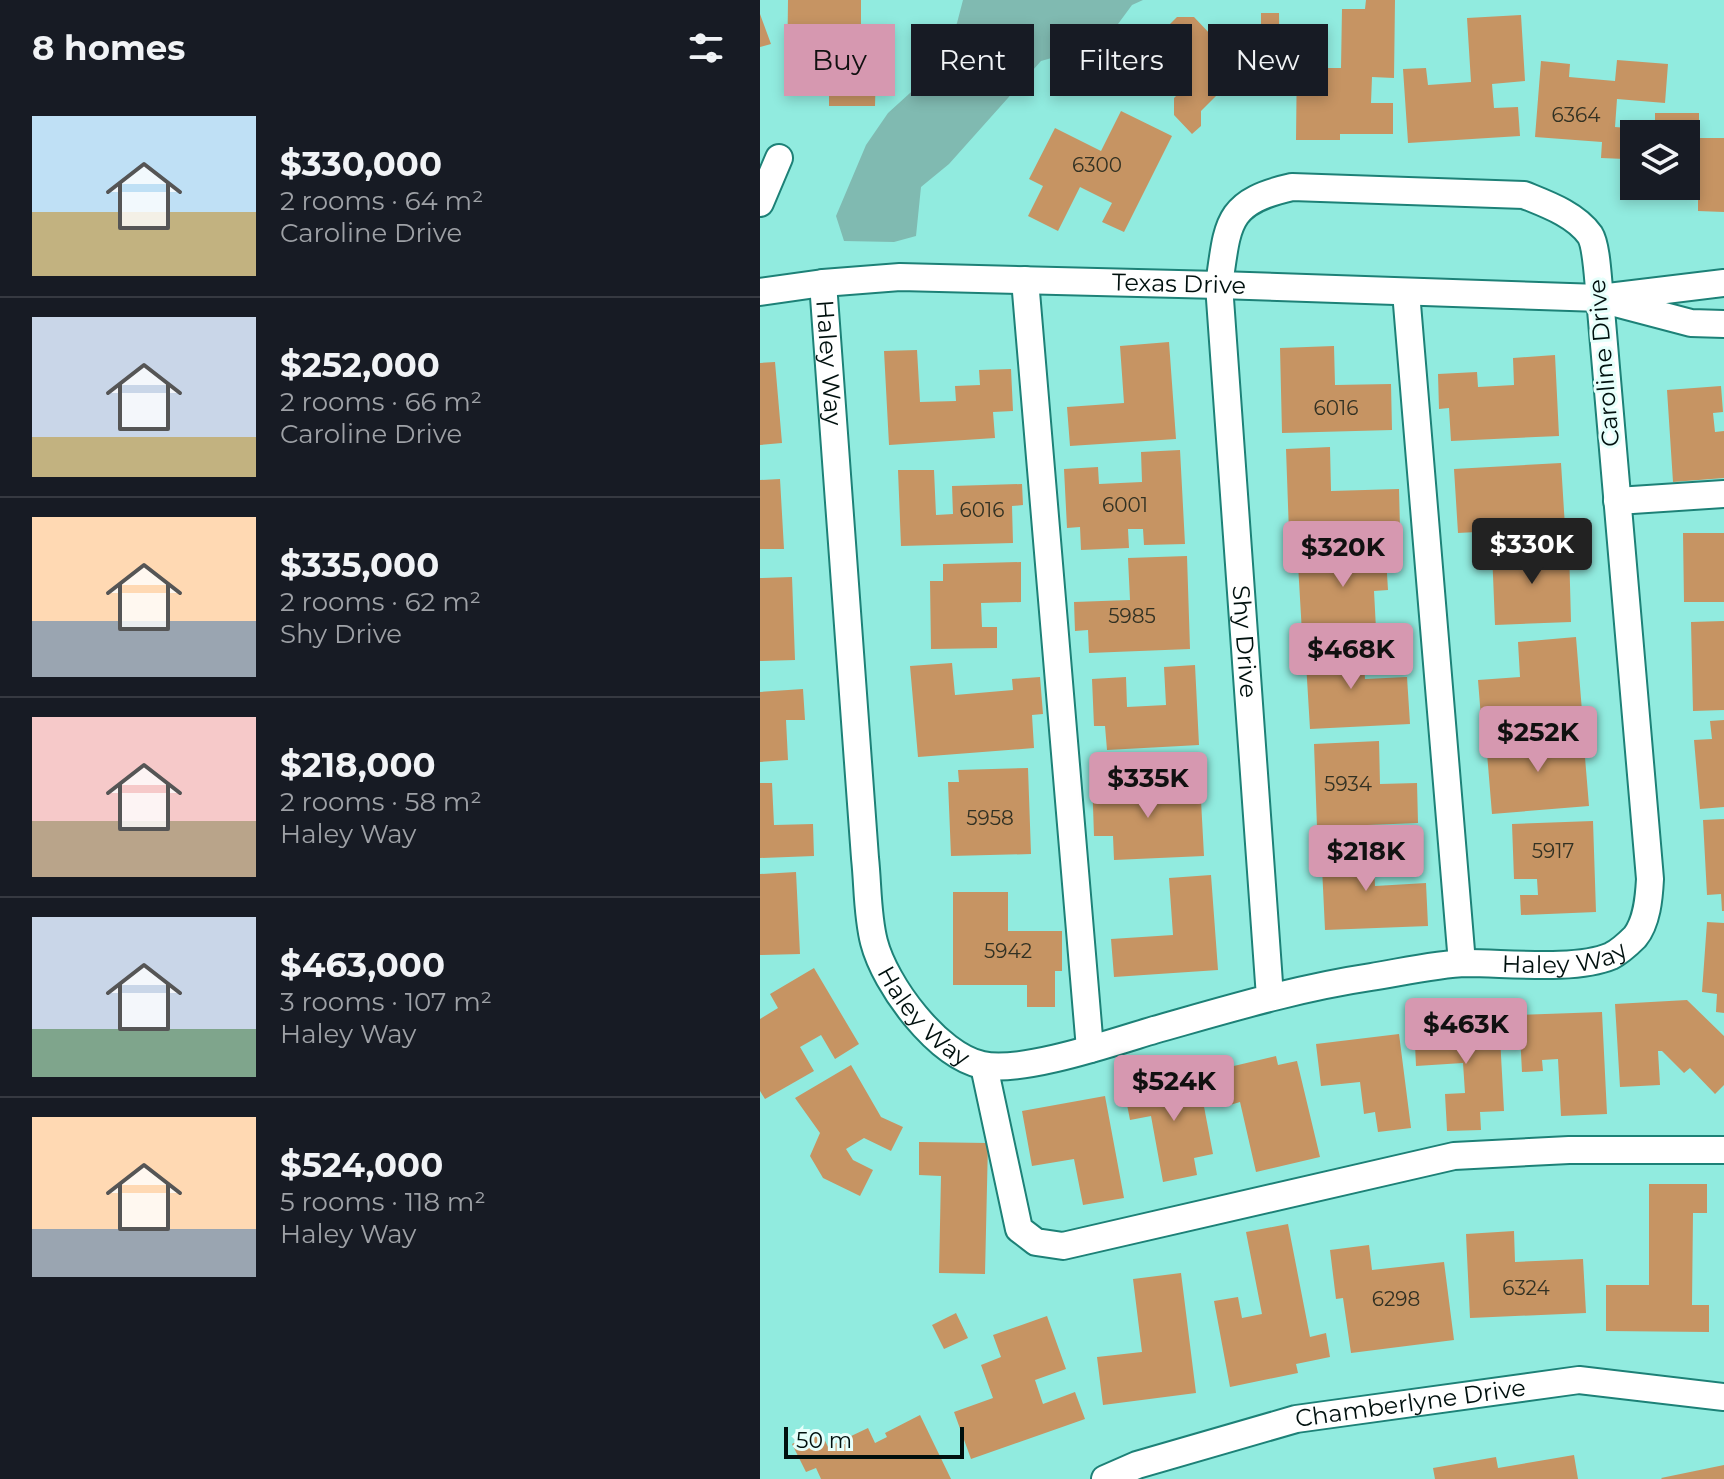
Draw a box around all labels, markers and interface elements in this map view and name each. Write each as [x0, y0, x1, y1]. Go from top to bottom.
chip: Buy [784, 24, 895, 96]
chip: Rent [911, 24, 1034, 96]
chip: Filters [1050, 24, 1192, 96]
chip: New [1208, 24, 1328, 96]
icon: filters [684, 26, 728, 70]
text: 8 homes [32, 27, 185, 69]
house number: 6364 [1552, 103, 1600, 127]
map controls [1620, 120, 1700, 200]
button: layers [1620, 120, 1700, 200]
text: $330,000 [280, 143, 442, 185]
icon: home [96, 148, 192, 244]
house number: 6300 [1072, 153, 1122, 177]
text: 2 rooms · 64 m² [280, 185, 483, 217]
text: Caroline Drive [280, 217, 462, 249]
street label: Texas Drive [1112, 267, 1247, 300]
street label: Caroline Drive [1582, 278, 1625, 448]
street label: Haley Way [810, 299, 848, 427]
text: $252,000 [280, 344, 440, 386]
icon: home [96, 349, 192, 445]
text: 2 rooms · 66 m² [280, 386, 482, 418]
house number: 6016 [1314, 396, 1358, 420]
text: Caroline Drive [280, 418, 462, 450]
house number: 6001 [1102, 493, 1148, 517]
house number: 6016 [960, 498, 1004, 522]
pin: $330K [1476, 518, 1588, 586]
pin: $320K [1287, 521, 1399, 589]
text: $330K [1490, 528, 1574, 560]
text: $320K [1301, 531, 1385, 563]
text: $335,000 [280, 544, 439, 586]
icon: home [96, 549, 192, 645]
street label: Shy Drive [1227, 584, 1264, 699]
text: 2 rooms · 62 m² [280, 586, 481, 618]
house number: 5985 [1108, 604, 1156, 628]
text: Shy Drive [280, 618, 402, 650]
pin: $468K [1295, 623, 1407, 691]
text: $468K [1307, 633, 1395, 665]
pin: $252K [1482, 706, 1594, 774]
text: $252K [1497, 716, 1579, 748]
text: $218,000 [280, 744, 436, 786]
icon: home [96, 749, 192, 845]
pin: $335K [1092, 752, 1204, 820]
text: $335K [1107, 762, 1189, 794]
house number: 5934 [1324, 772, 1372, 796]
text: 2 rooms · 58 m² [280, 786, 482, 818]
house number: 5958 [966, 806, 1014, 830]
text: Haley Way [280, 818, 416, 850]
pin: $218K [1310, 825, 1422, 893]
text: $218K [1327, 835, 1405, 867]
house number: 5917 [1532, 839, 1574, 863]
street label: Haley Way [1501, 935, 1633, 979]
house number: 5942 [984, 939, 1032, 963]
text: $463,000 [280, 944, 445, 986]
icon: home [96, 949, 192, 1045]
street label: Haley Way [872, 961, 975, 1072]
text: 3 rooms · 107 m² [280, 986, 492, 1018]
pin: $463K [1410, 998, 1522, 1066]
text: $463K [1423, 1008, 1509, 1040]
text: Haley Way [280, 1018, 416, 1050]
pin: $524K [1118, 1055, 1230, 1123]
text: $524K [1132, 1065, 1216, 1097]
text: $524,000 [280, 1144, 443, 1186]
icon: home [96, 1149, 192, 1245]
text: 5 rooms · 118 m² [280, 1186, 486, 1218]
text: Haley Way [280, 1218, 416, 1250]
house number: 6324 [1502, 1276, 1550, 1300]
house number: 6298 [1372, 1287, 1420, 1311]
street label: Chamberlyne Drive [1293, 1372, 1528, 1433]
scale bar [784, 1423, 964, 1459]
text: 50 m [796, 1427, 852, 1454]

